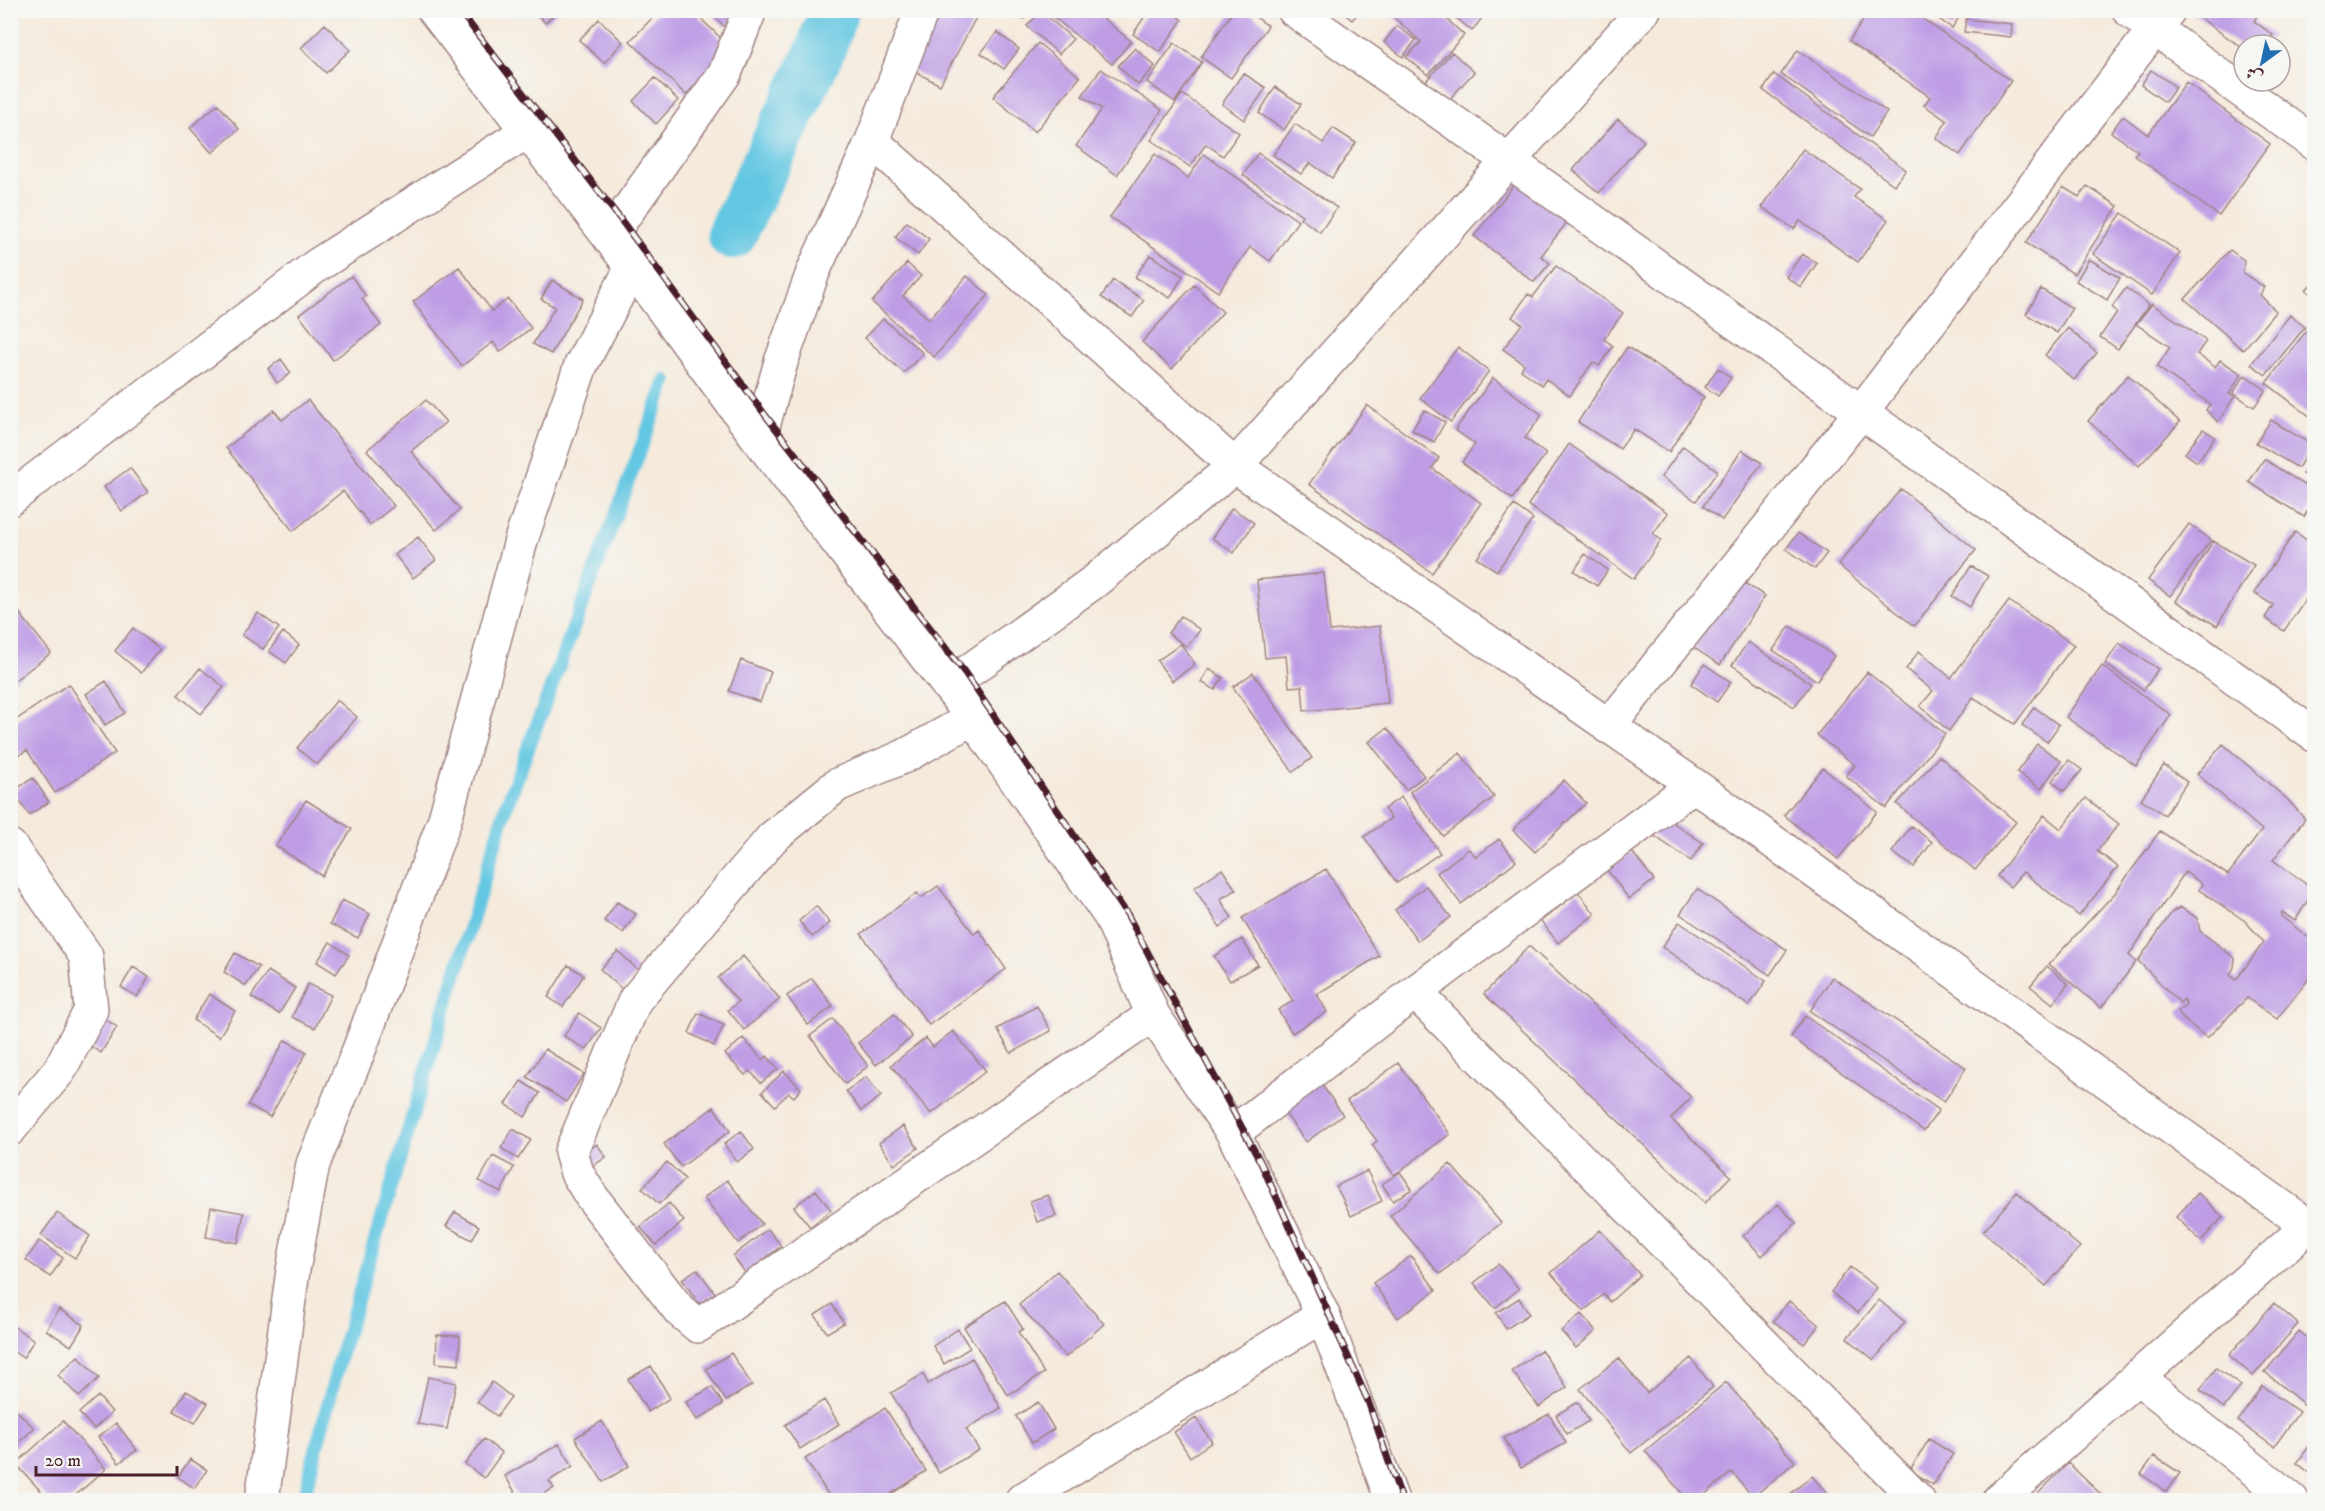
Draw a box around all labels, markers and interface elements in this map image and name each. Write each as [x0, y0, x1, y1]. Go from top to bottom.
north arrow [2232, 33, 2292, 93]
text: ش [2242, 62, 2266, 87]
scale bar [36, 1439, 177, 1477]
text: 20 m [45, 1450, 81, 1472]

